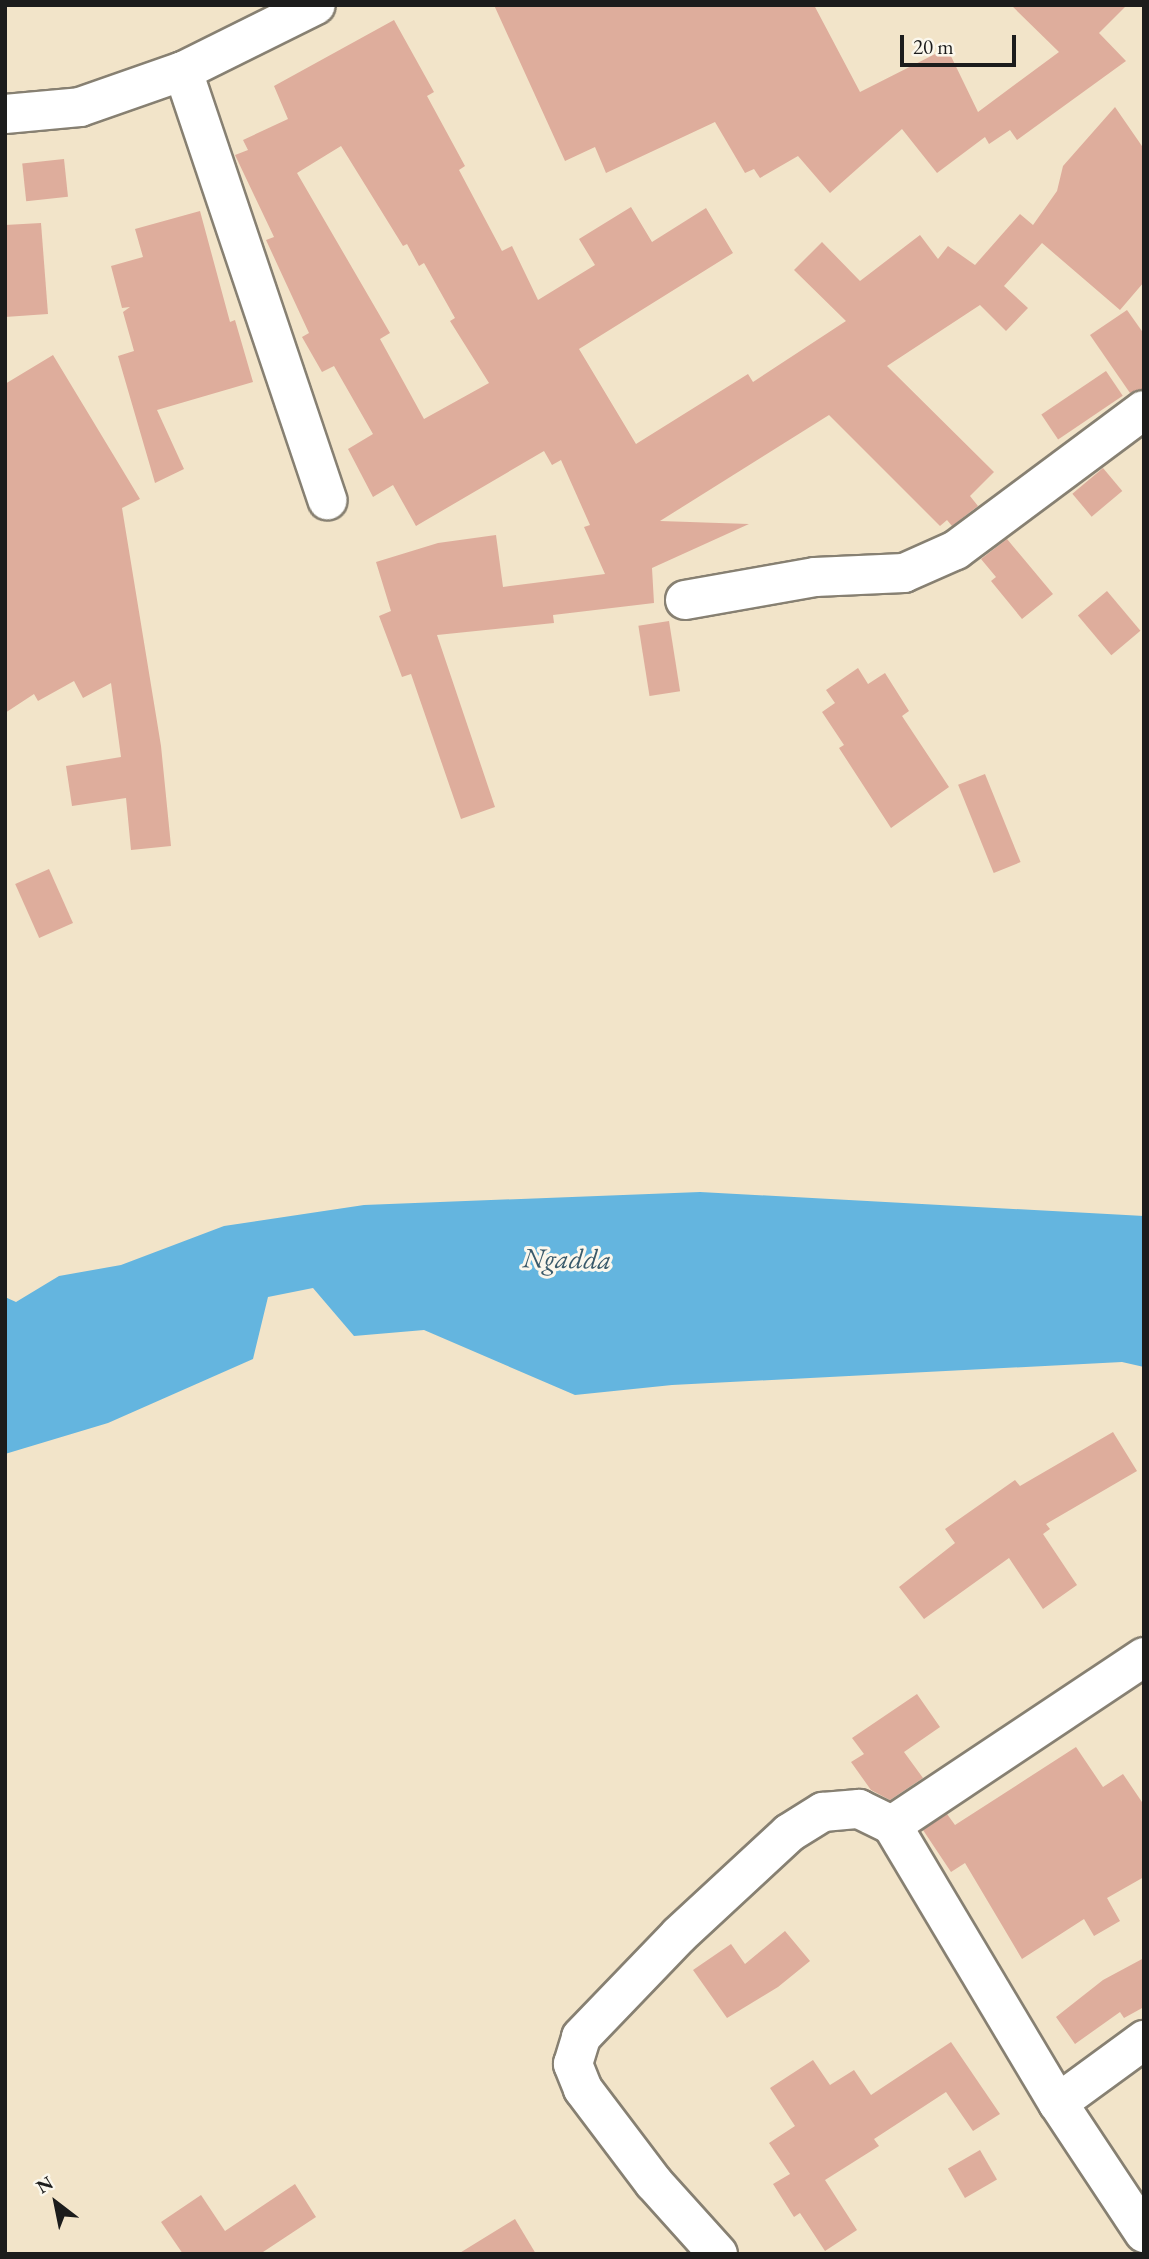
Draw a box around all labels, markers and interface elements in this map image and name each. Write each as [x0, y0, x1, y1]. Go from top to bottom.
scale bar [904, 21, 1020, 65]
text: 20 m [913, 33, 954, 60]
water label: Ngadda [522, 1240, 612, 1276]
north arrow [21, 2168, 91, 2238]
text: N [31, 2170, 58, 2199]

